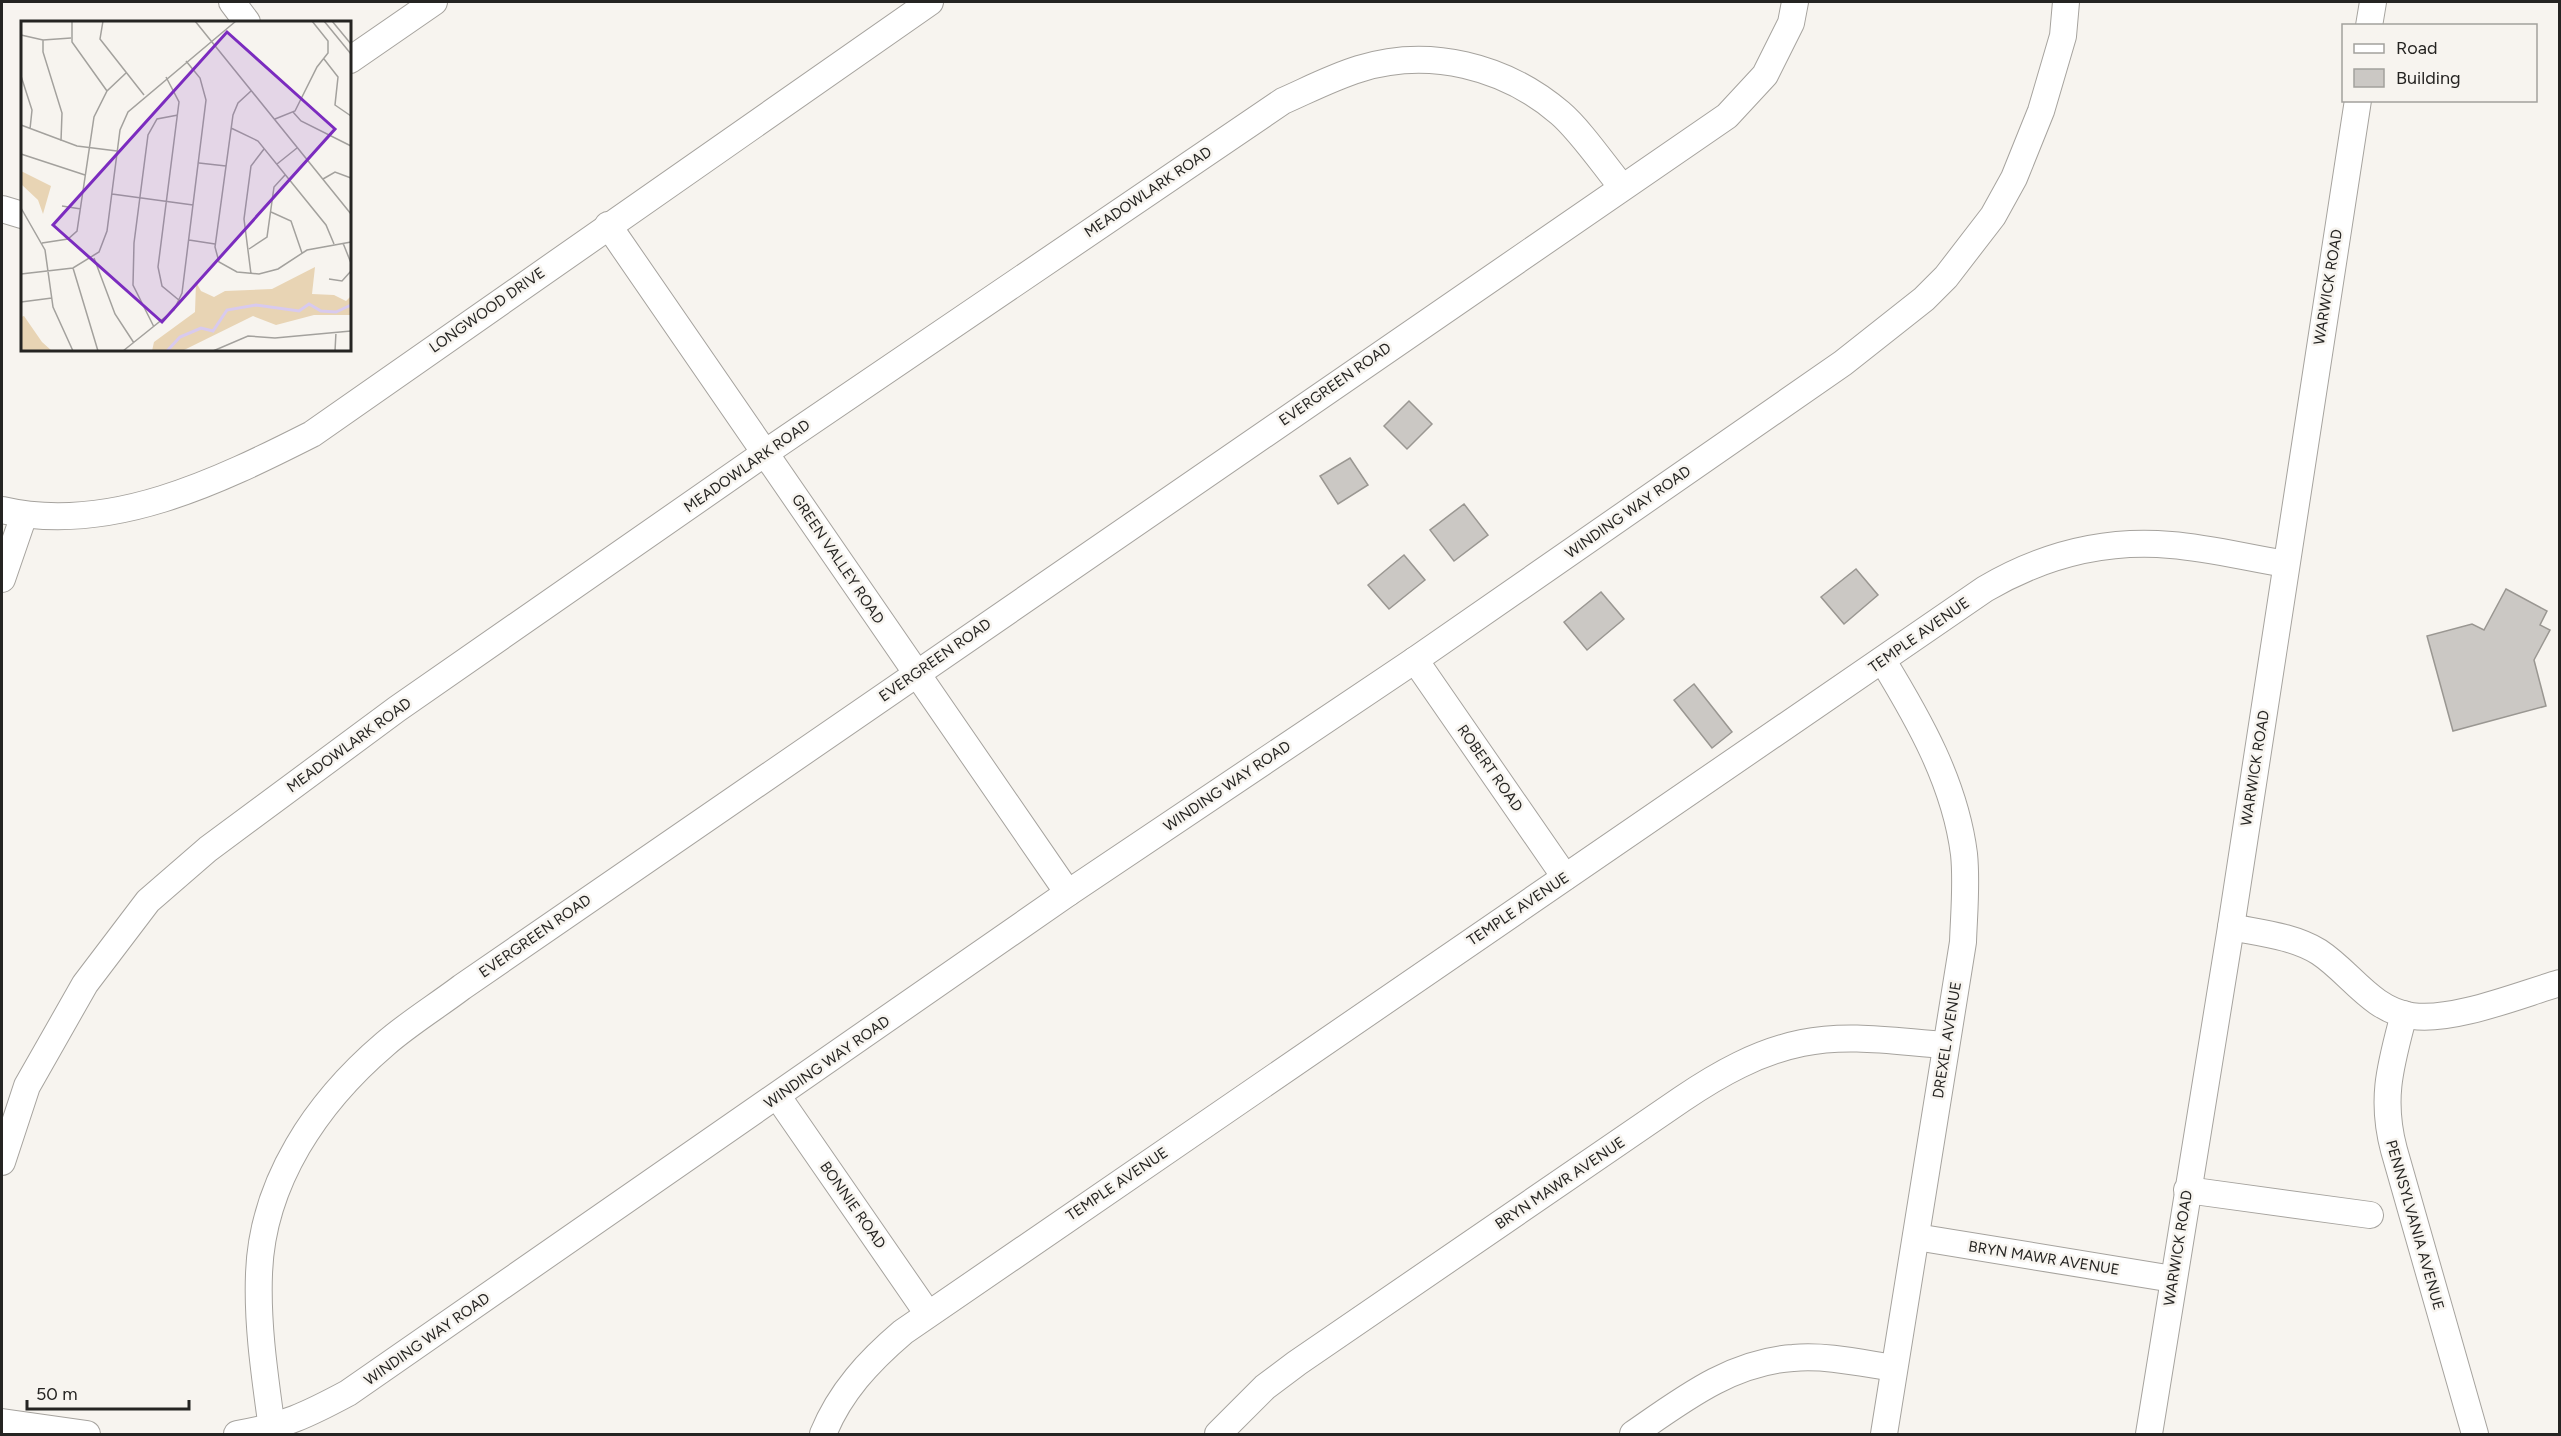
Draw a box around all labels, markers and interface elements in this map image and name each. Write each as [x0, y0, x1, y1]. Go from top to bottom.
inset map [21, 21, 351, 351]
legend [2342, 24, 2537, 102]
text: Road [2396, 37, 2437, 59]
text: Building [2396, 67, 2461, 89]
street label: MEADOWLARK ROAD [1081, 143, 1215, 241]
street label: WARWICK ROAD [2310, 228, 2346, 346]
street label: LONGWOOD DRIVE [426, 263, 548, 357]
street label: EVERGREEN ROAD [1275, 339, 1395, 429]
street label: MEADOWLARK ROAD [681, 416, 813, 516]
street label: WINDING WAY ROAD [1562, 462, 1694, 562]
street label: GREEN VALLEY ROAD [788, 491, 888, 627]
street label: TEMPLE AVENUE [1865, 594, 1973, 676]
street label: EVERGREEN ROAD [875, 615, 995, 705]
street label: MEADOWLARK ROAD [283, 694, 415, 796]
street label: WARWICK ROAD [2237, 709, 2273, 827]
street label: ROBERT ROAD [1453, 721, 1527, 815]
street label: WINDING WAY ROAD [1160, 737, 1294, 835]
street label: TEMPLE AVENUE [1464, 868, 1572, 950]
street label: EVERGREEN ROAD [475, 891, 595, 981]
street label: DREXEL AVENUE [1929, 980, 1965, 1100]
street label: WINDING WAY ROAD [761, 1012, 893, 1112]
street label: BRYN MAWR AVENUE [1492, 1133, 1628, 1233]
street label: PENNSYLVANIA AVENUE [2382, 1138, 2448, 1312]
street label: TEMPLE AVENUE [1063, 1143, 1171, 1225]
street label: BONNIE ROAD [816, 1158, 890, 1252]
street label: WARWICK ROAD [2160, 1189, 2196, 1307]
street label: BRYN MAWR AVENUE [1967, 1237, 2121, 1279]
street label: WINDING WAY ROAD [361, 1289, 493, 1389]
scale bar [27, 1373, 189, 1411]
text: 50 m [36, 1383, 78, 1405]

